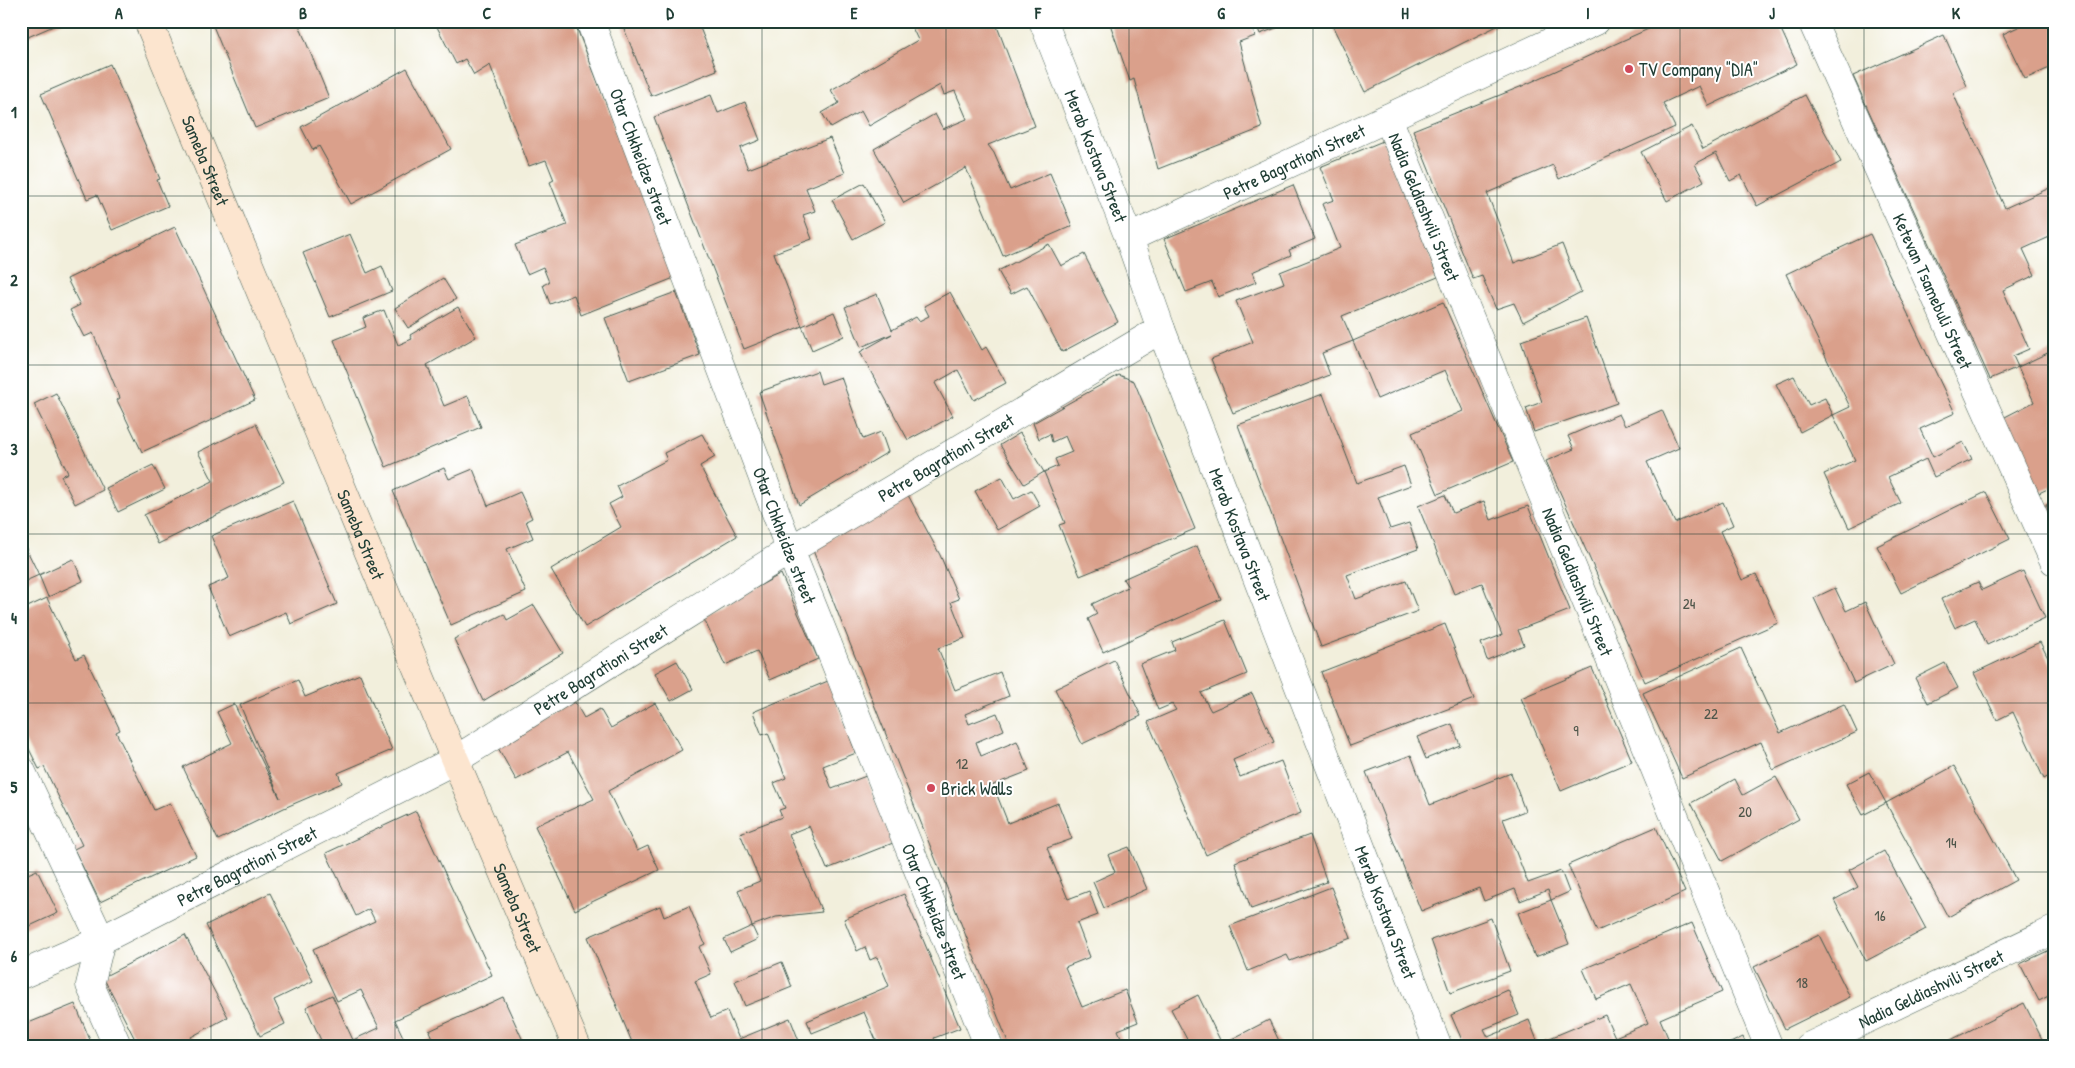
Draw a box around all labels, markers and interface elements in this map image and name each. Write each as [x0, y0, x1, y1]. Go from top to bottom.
text: A [115, 2, 123, 24]
text: B [299, 2, 307, 24]
text: C [483, 2, 492, 24]
text: D [666, 2, 674, 24]
text: E [850, 2, 858, 24]
text: F [1034, 2, 1042, 24]
text: G [1217, 2, 1225, 24]
text: H [1401, 2, 1409, 24]
text: I [1586, 2, 1590, 24]
text: J [1769, 2, 1775, 24]
text: K [1952, 2, 1961, 24]
place label: TV Company "DIA" [1639, 57, 1758, 82]
marker: TV Company "DIA" [1623, 63, 1635, 75]
street label: Otar Chkheidze street [604, 85, 679, 229]
street label: Merab Kostava Street [1059, 86, 1134, 227]
text: 1 [11, 101, 17, 123]
street label: Sameba Street [176, 112, 236, 210]
street label: Petre Bagrationi Street [1219, 117, 1370, 205]
street label: Nadia Geldiashvili Street [1383, 129, 1466, 286]
street label: Ketevan Tsamebuli Street [1887, 209, 1979, 374]
text: 2 [10, 269, 18, 291]
street label: Petre Bagrationi Street [873, 407, 1019, 508]
text: 3 [10, 438, 18, 460]
street label: Otar Chkheidze street [747, 463, 823, 608]
street label: Merab Kostava Street [1203, 464, 1277, 605]
street label: Sameba Street [331, 486, 391, 584]
street label: Nadia Geldiashvili Street [1536, 504, 1620, 660]
house number: 24 [1683, 593, 1696, 614]
text: 4 [11, 607, 17, 629]
street label: Petre Bagrationi Street [528, 617, 673, 720]
house number: 22 [1704, 703, 1718, 724]
house number: 9 [1573, 720, 1579, 741]
house number: 12 [956, 753, 968, 774]
text: 5 [11, 776, 18, 798]
place label: Brick Walls [941, 776, 1013, 801]
marker: Brick Walls [925, 782, 937, 794]
house number: 20 [1738, 801, 1752, 822]
street label: Petre Bagrationi Street [172, 819, 322, 912]
house number: 14 [1945, 832, 1957, 853]
street label: Otar Chkheidze street [896, 840, 974, 984]
street label: Merab Kostava Street [1349, 842, 1423, 983]
street label: Sameba Street [488, 859, 548, 957]
house number: 16 [1874, 905, 1886, 926]
street label: Nadia Geldiashvili Street [1854, 943, 2008, 1034]
text: 6 [11, 945, 18, 967]
house number: 18 [1796, 972, 1808, 993]

